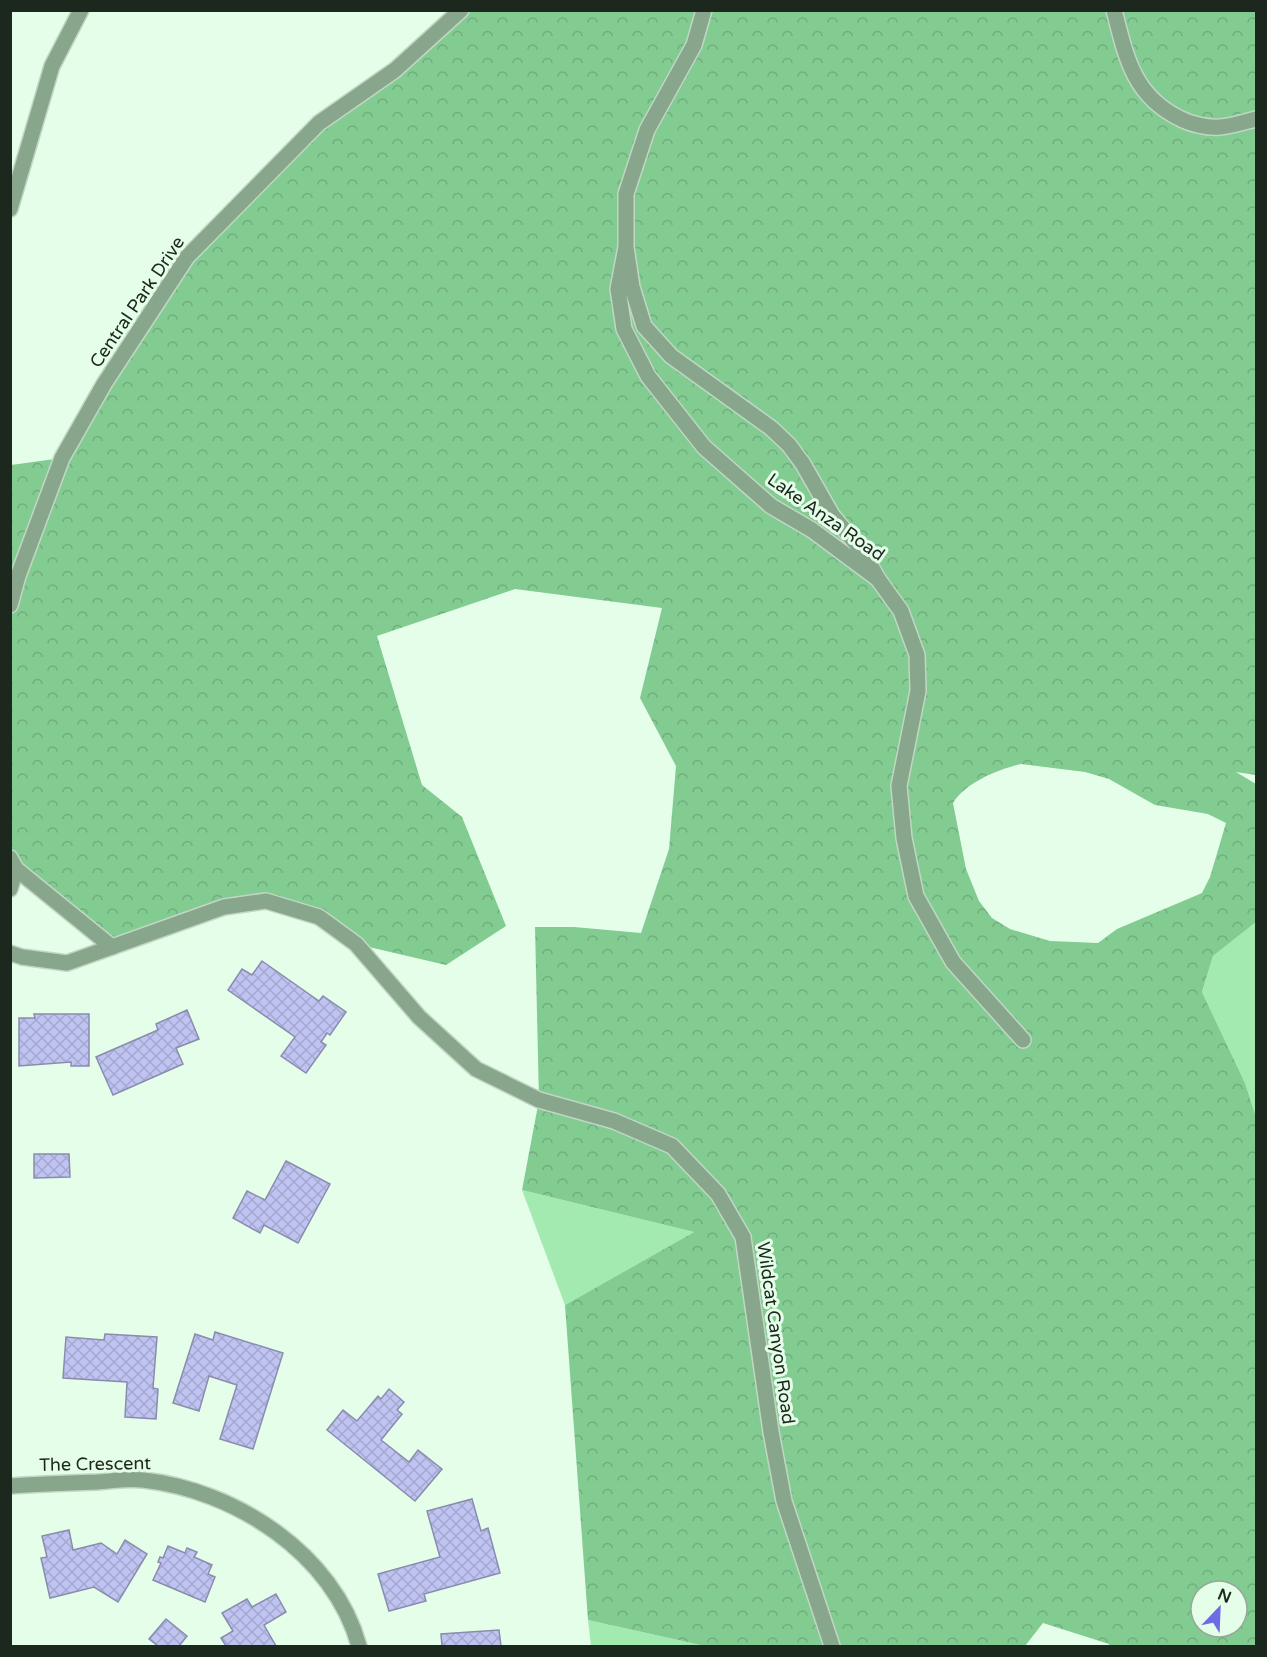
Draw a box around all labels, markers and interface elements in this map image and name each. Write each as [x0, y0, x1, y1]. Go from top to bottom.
street label: Central Park Drive [85, 232, 189, 372]
street label: Lake Anza Road [763, 468, 889, 566]
street label: Wildcat Canyon Road [752, 1240, 800, 1426]
street label: The Crescent [39, 1452, 151, 1476]
north arrow [1189, 1579, 1249, 1639]
text: N [1215, 1584, 1234, 1608]

